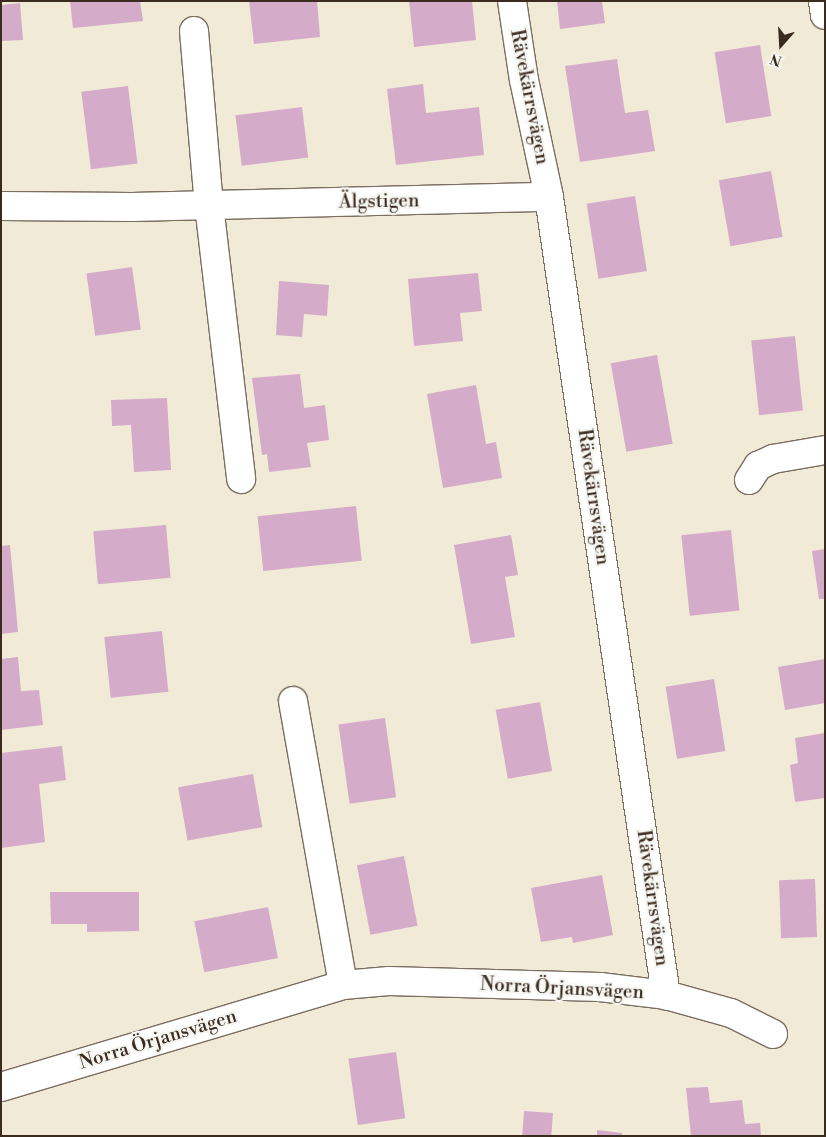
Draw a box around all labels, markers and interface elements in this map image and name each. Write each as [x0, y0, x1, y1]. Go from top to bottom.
north arrow [756, 20, 806, 70]
street label: Rävekärrsvägen [505, 28, 553, 166]
text: N [768, 49, 784, 69]
street label: Älgstigen [339, 190, 419, 214]
street label: Rävekärrsvägen [572, 428, 614, 566]
street label: Rävekärrsvägen [631, 829, 673, 967]
street label: Norra Örjansvägen [480, 973, 644, 1005]
street label: Norra Örjansvägen [76, 1005, 240, 1075]

